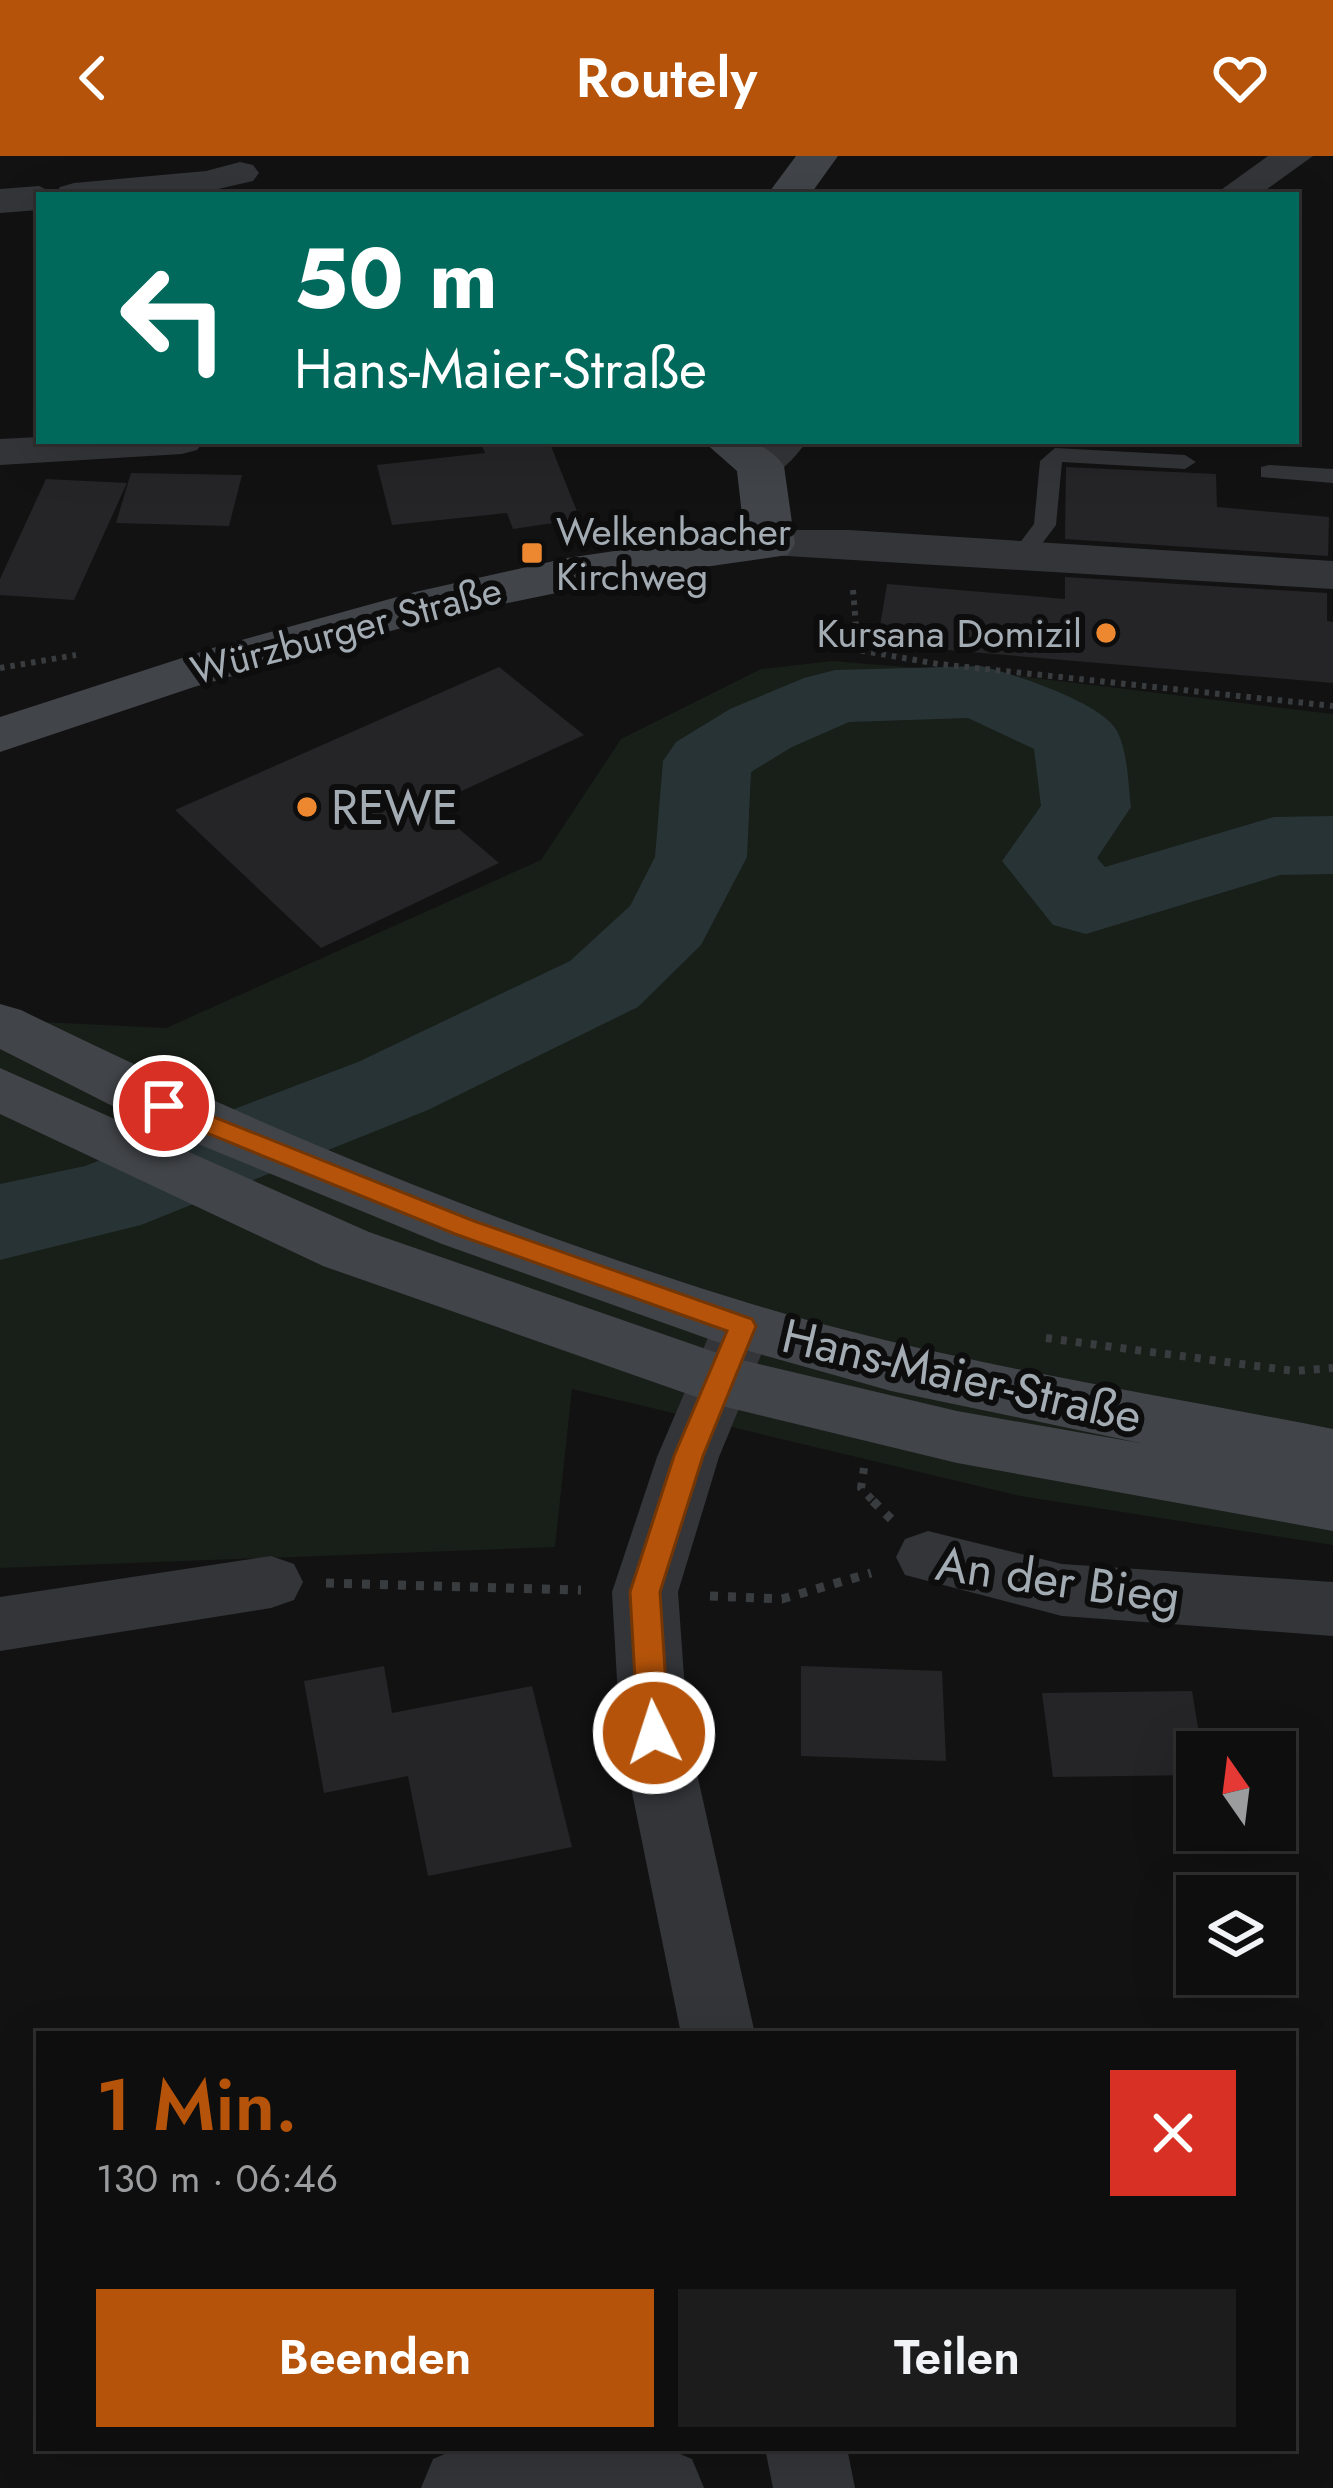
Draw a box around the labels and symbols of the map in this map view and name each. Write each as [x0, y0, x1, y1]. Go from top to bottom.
place label: Welkenbacher Kirchweg [556, 503, 792, 605]
marker: Welkenbacher Kirchweg [519, 540, 545, 566]
street label: Würzburger Straße [184, 561, 508, 699]
place label: Kursana Domizil [816, 605, 1082, 662]
marker: Kursana Domizil [1093, 620, 1119, 646]
place label: REWE [331, 773, 458, 842]
marker: REWE [294, 794, 320, 820]
pin [113, 1055, 215, 1157]
street label: Hans-Maier-Straße [775, 1301, 1149, 1451]
street label: An der Bieg [932, 1529, 1184, 1631]
position arrow [591, 1670, 717, 1796]
north arrow [1176, 1731, 1296, 1851]

